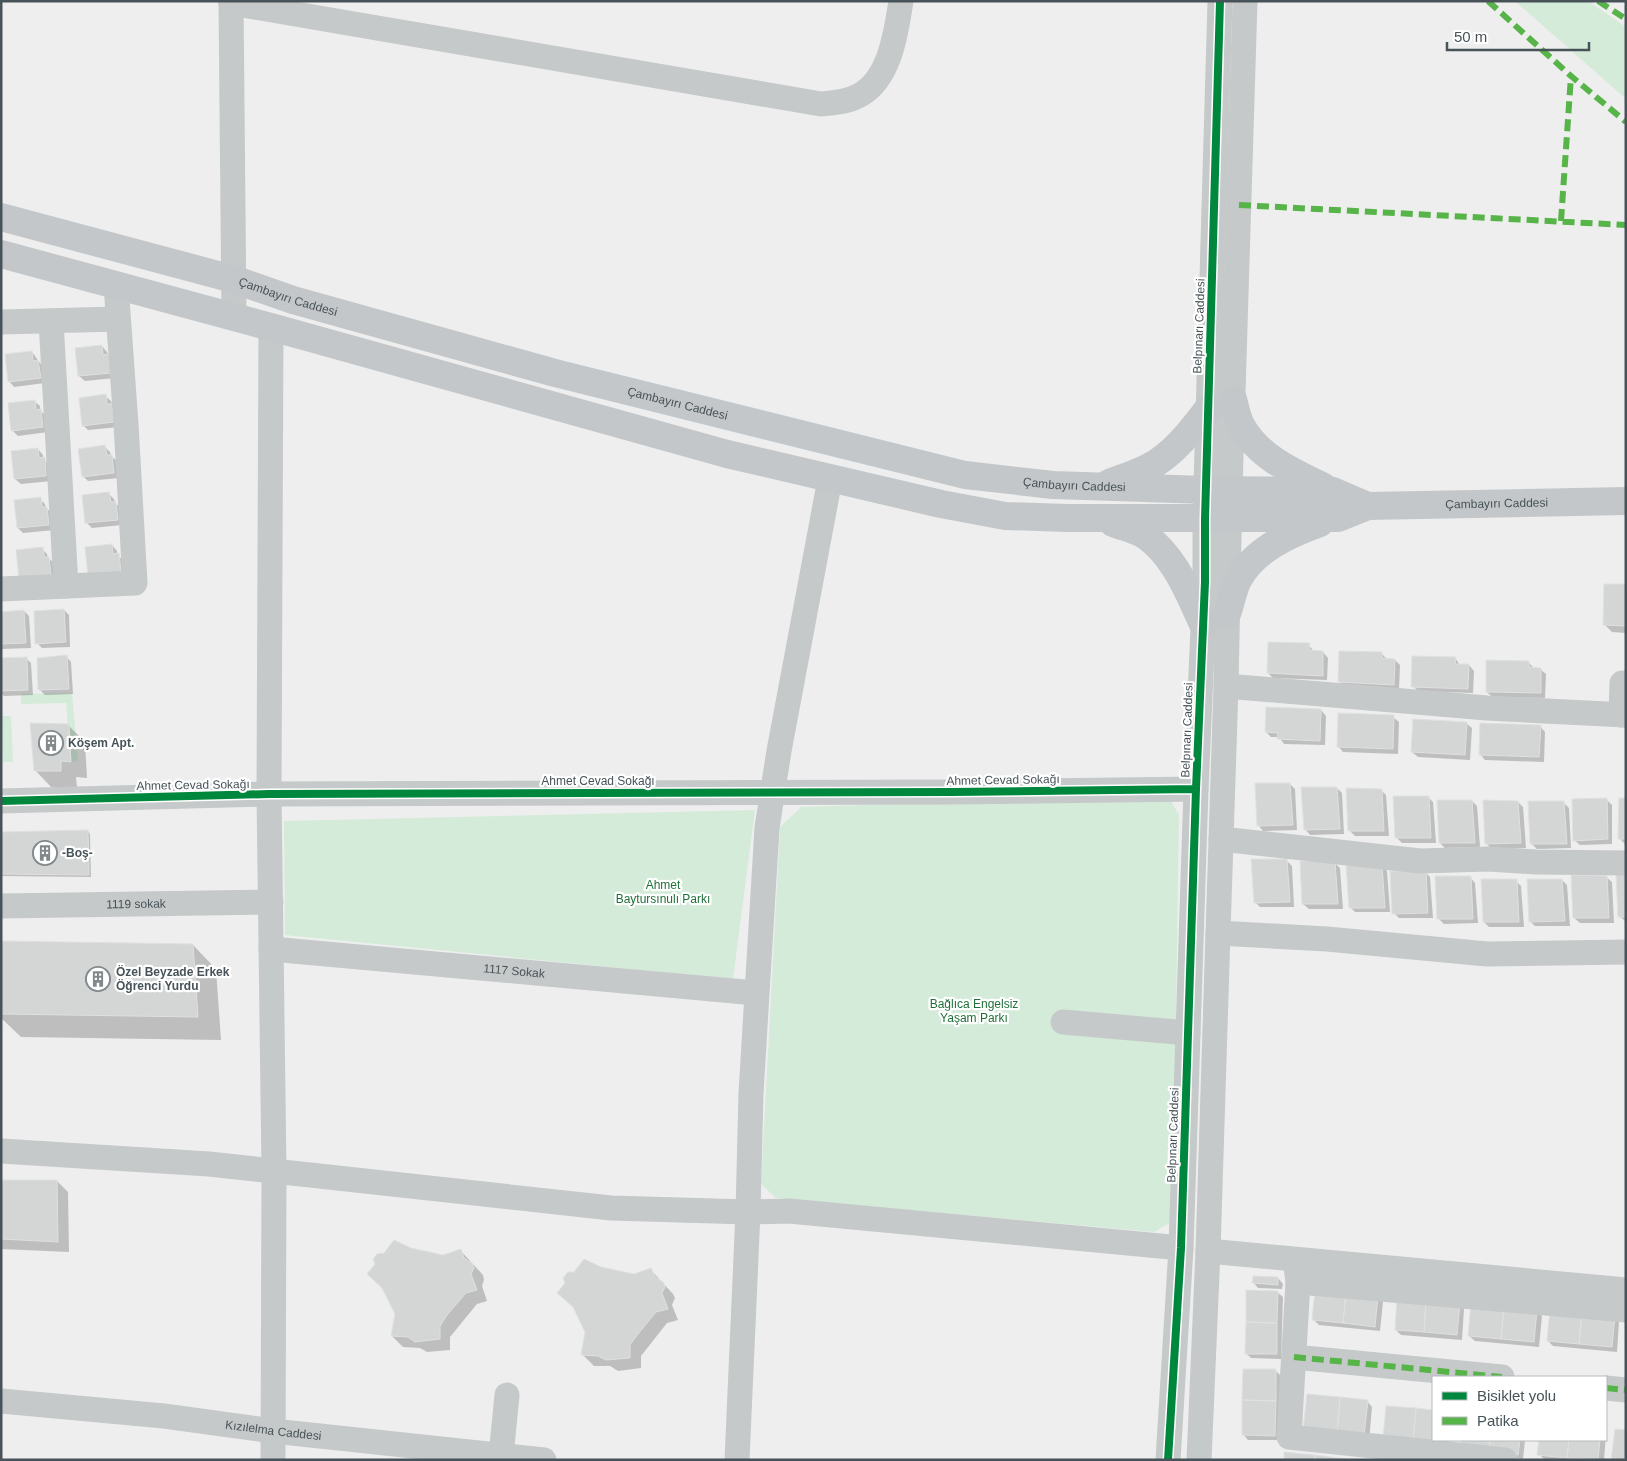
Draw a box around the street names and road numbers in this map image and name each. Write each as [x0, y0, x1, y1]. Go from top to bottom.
street label: Çambayırı Caddesi [237, 275, 339, 319]
street label: Belpınarı Caddesi [1190, 278, 1208, 374]
street label: Çambayırı Caddesi [626, 384, 729, 423]
street label: Çambayırı Caddesi [1022, 475, 1126, 494]
street label: Çambayırı Caddesi [1445, 496, 1548, 512]
street label: Belpınarı Caddesi [1178, 682, 1196, 778]
street label: Ahmet Cevad Sokağı [946, 772, 1060, 788]
street label: Ahmet Cevad Sokağı [541, 774, 655, 788]
street label: Ahmet Cevad Sokağı [136, 777, 250, 793]
street label: 1119 sokak [106, 897, 167, 911]
street label: 1117 Sokak [483, 961, 546, 981]
street label: Belpınarı Caddesi [1164, 1087, 1182, 1183]
street label: Kızılelma Caddesi [224, 1418, 322, 1443]

